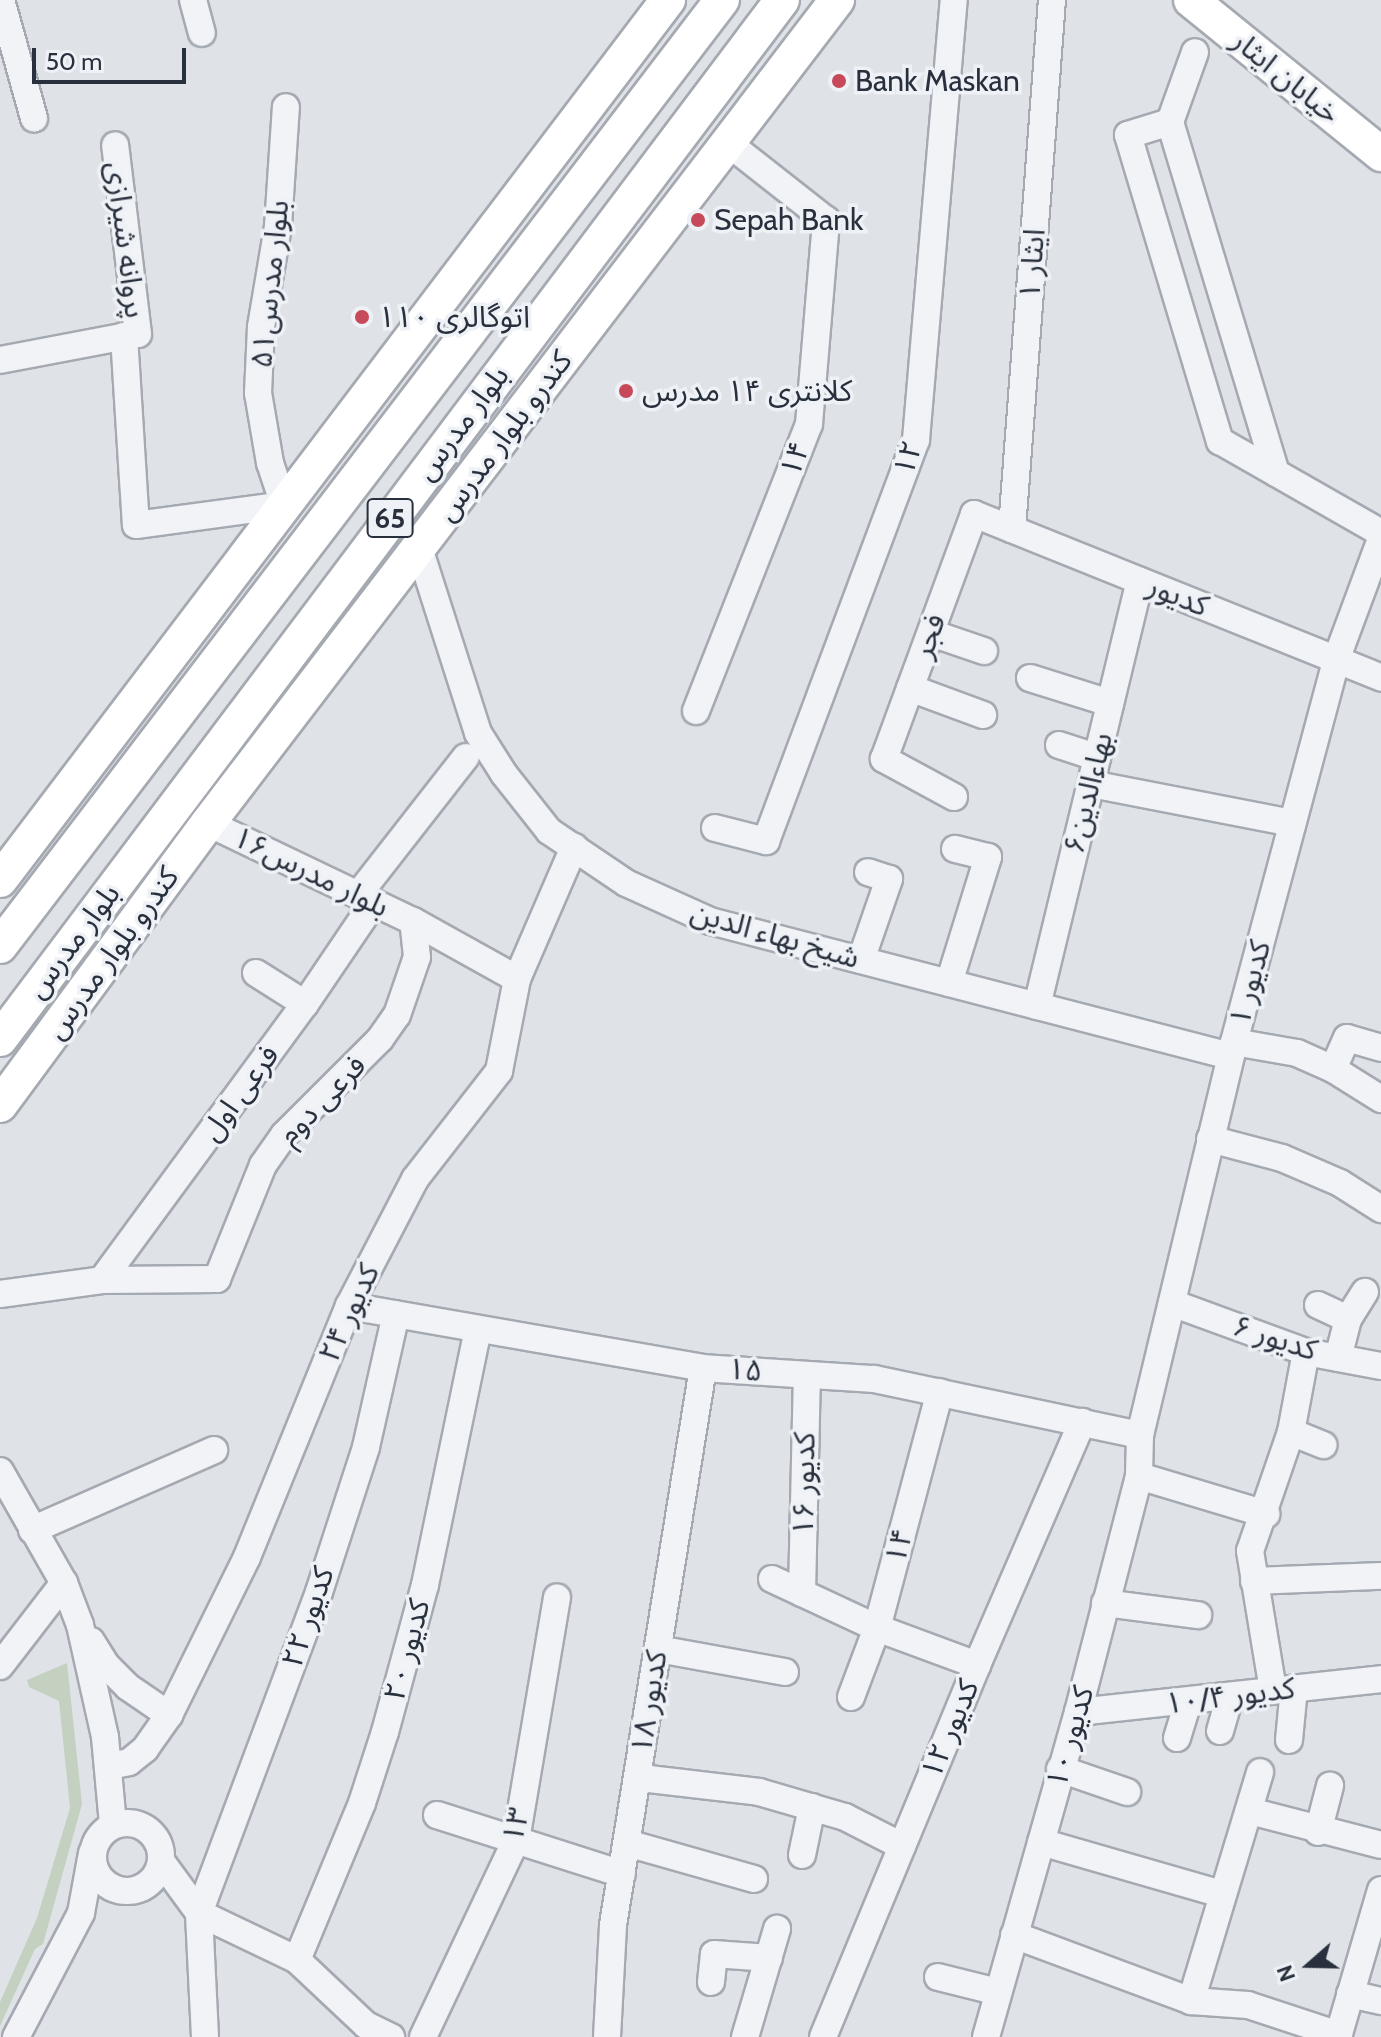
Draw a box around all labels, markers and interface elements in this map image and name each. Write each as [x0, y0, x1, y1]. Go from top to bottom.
street label: خیابان ایثار [1225, 23, 1347, 131]
scale bar [36, 32, 190, 82]
text: 50 m [46, 47, 102, 76]
place label: Bank Maskan [855, 63, 1020, 99]
marker: Bank Maskan [830, 72, 848, 90]
street label: پروانه شیرازی [99, 160, 153, 320]
street label: بلوار مدرس۵۱ [243, 198, 297, 370]
place label: Sepah Bank [714, 202, 864, 238]
marker: Sepah Bank [689, 211, 707, 229]
street label: ایثار ۱ [1012, 227, 1052, 301]
place label: اتوگالری ۱۱۰ [378, 299, 530, 335]
marker: اتوگالری ۱۱۰ [353, 308, 371, 326]
street label: کندرو بلوار مدرس [428, 344, 580, 528]
street label: بلوار مدرس [407, 359, 517, 487]
place label: کلانتری ۱۴ مدرس [642, 373, 852, 409]
marker: کلانتری ۱۴ مدرس [617, 382, 635, 400]
street label: ۱۲ [886, 436, 930, 480]
street label: ۱۴ [772, 437, 818, 481]
road number: 65 [366, 494, 414, 542]
street label: کدیور [1142, 568, 1214, 624]
street label: فجر [904, 609, 954, 663]
street label: ۶بهاءالدين [1056, 729, 1120, 857]
street label: بلوار مدرس۱۶ [227, 819, 395, 925]
street label: کندرو بلوار مدرس [37, 860, 187, 1046]
street label: بلوار مدرس [18, 877, 128, 1005]
street label: شیخ بهاء الدین [687, 894, 863, 976]
street label: کدیور ۱ [1221, 937, 1279, 1029]
street label: فرعی اول [193, 1038, 287, 1148]
street label: فرعی دوم [271, 1048, 373, 1152]
street label: کدیور ۲۴ [311, 1258, 387, 1368]
street label: کدیور ۶ [1228, 1308, 1322, 1368]
street label: ۱۵ [727, 1351, 763, 1389]
street label: کدیور ۱۶ [785, 1432, 823, 1536]
street label: ۱۴ [877, 1525, 921, 1567]
street label: کدیور ۲۲ [274, 1562, 342, 1672]
street label: کدیور ۲۰ [376, 1595, 438, 1705]
street label: کدیور ۱۸ [623, 1648, 675, 1756]
street label: کدیور ۱۰/۴ [1163, 1670, 1297, 1722]
street label: کدیور ۱۲ [913, 1674, 987, 1784]
street label: کدیور ۱۰ [1038, 1682, 1102, 1792]
street label: ۱۳ [494, 1804, 538, 1846]
north arrow [1269, 1925, 1349, 2005]
text: N [1271, 1961, 1301, 1985]

